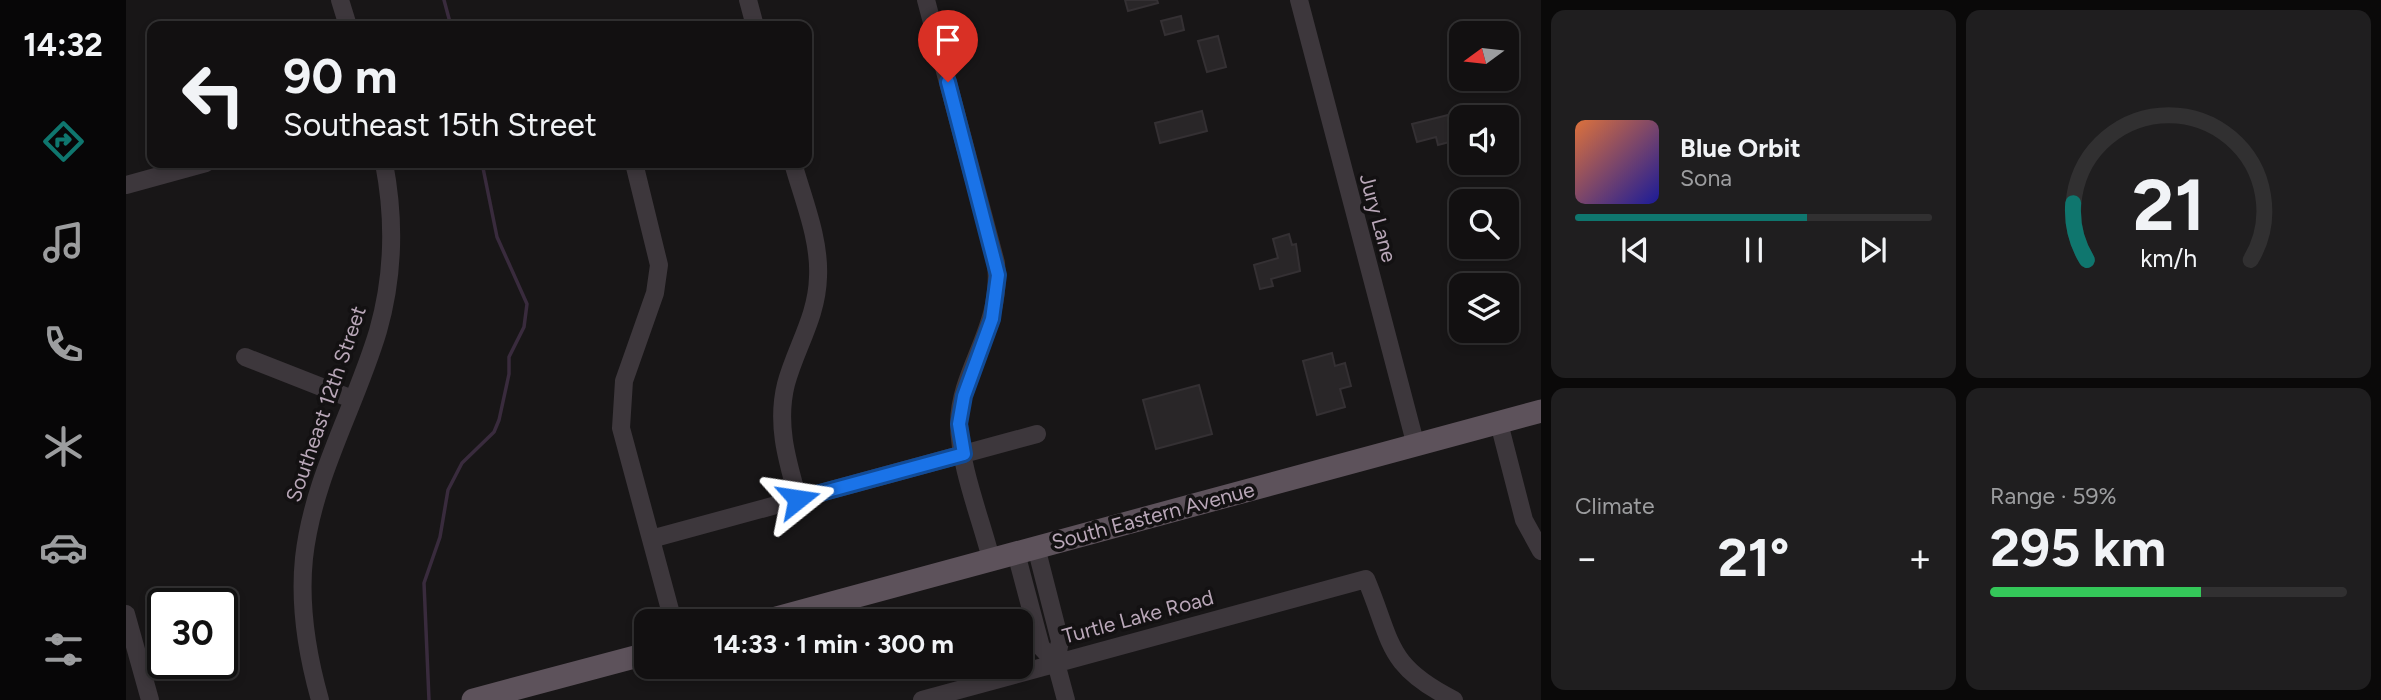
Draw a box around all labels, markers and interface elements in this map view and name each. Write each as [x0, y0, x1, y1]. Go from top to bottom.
pin [918, 10, 978, 82]
icon: arrive [929, 21, 967, 59]
north arrow [1449, 21, 1519, 91]
map controls [1449, 21, 1519, 343]
text: 14:32 [23, 26, 103, 64]
text: 90 m [283, 46, 398, 105]
icon: left [168, 49, 259, 140]
button: sound [1449, 105, 1519, 175]
text: Southeast 15th Street [283, 106, 597, 144]
icon: directions [39, 117, 88, 166]
text: Blue Orbit [1680, 132, 1801, 164]
text: 21 [2132, 162, 2205, 249]
text: Sona [1680, 164, 1732, 192]
street label: Jury Lane [1355, 171, 1402, 265]
button: search [1449, 189, 1519, 259]
icon: music [39, 218, 88, 267]
icon: previous [1616, 231, 1654, 269]
icon: pause [1735, 231, 1773, 269]
icon: next [1854, 231, 1892, 269]
text: km/h [2140, 243, 2197, 273]
button: layers [1449, 273, 1519, 343]
street label: Southeast 12th Street [280, 303, 371, 505]
icon: phone [39, 320, 88, 369]
icon: climate [39, 422, 88, 471]
position arrow [761, 462, 835, 536]
street label: South Eastern Avenue [1049, 476, 1257, 555]
text: Range · 59% [1990, 482, 2117, 510]
text: Climate [1575, 492, 1654, 520]
text: 295 km [1990, 517, 2166, 579]
icon: car [39, 523, 88, 572]
text: 21° [1718, 527, 1789, 589]
text: − [1575, 535, 1599, 581]
text: + [1908, 535, 1932, 581]
street label: Turtle Lake Road [1060, 584, 1216, 649]
speed limit sign: 30 [147, 588, 238, 679]
icon: filters [39, 625, 88, 674]
text: 14:33 · 1 min · 300 m [713, 628, 954, 660]

